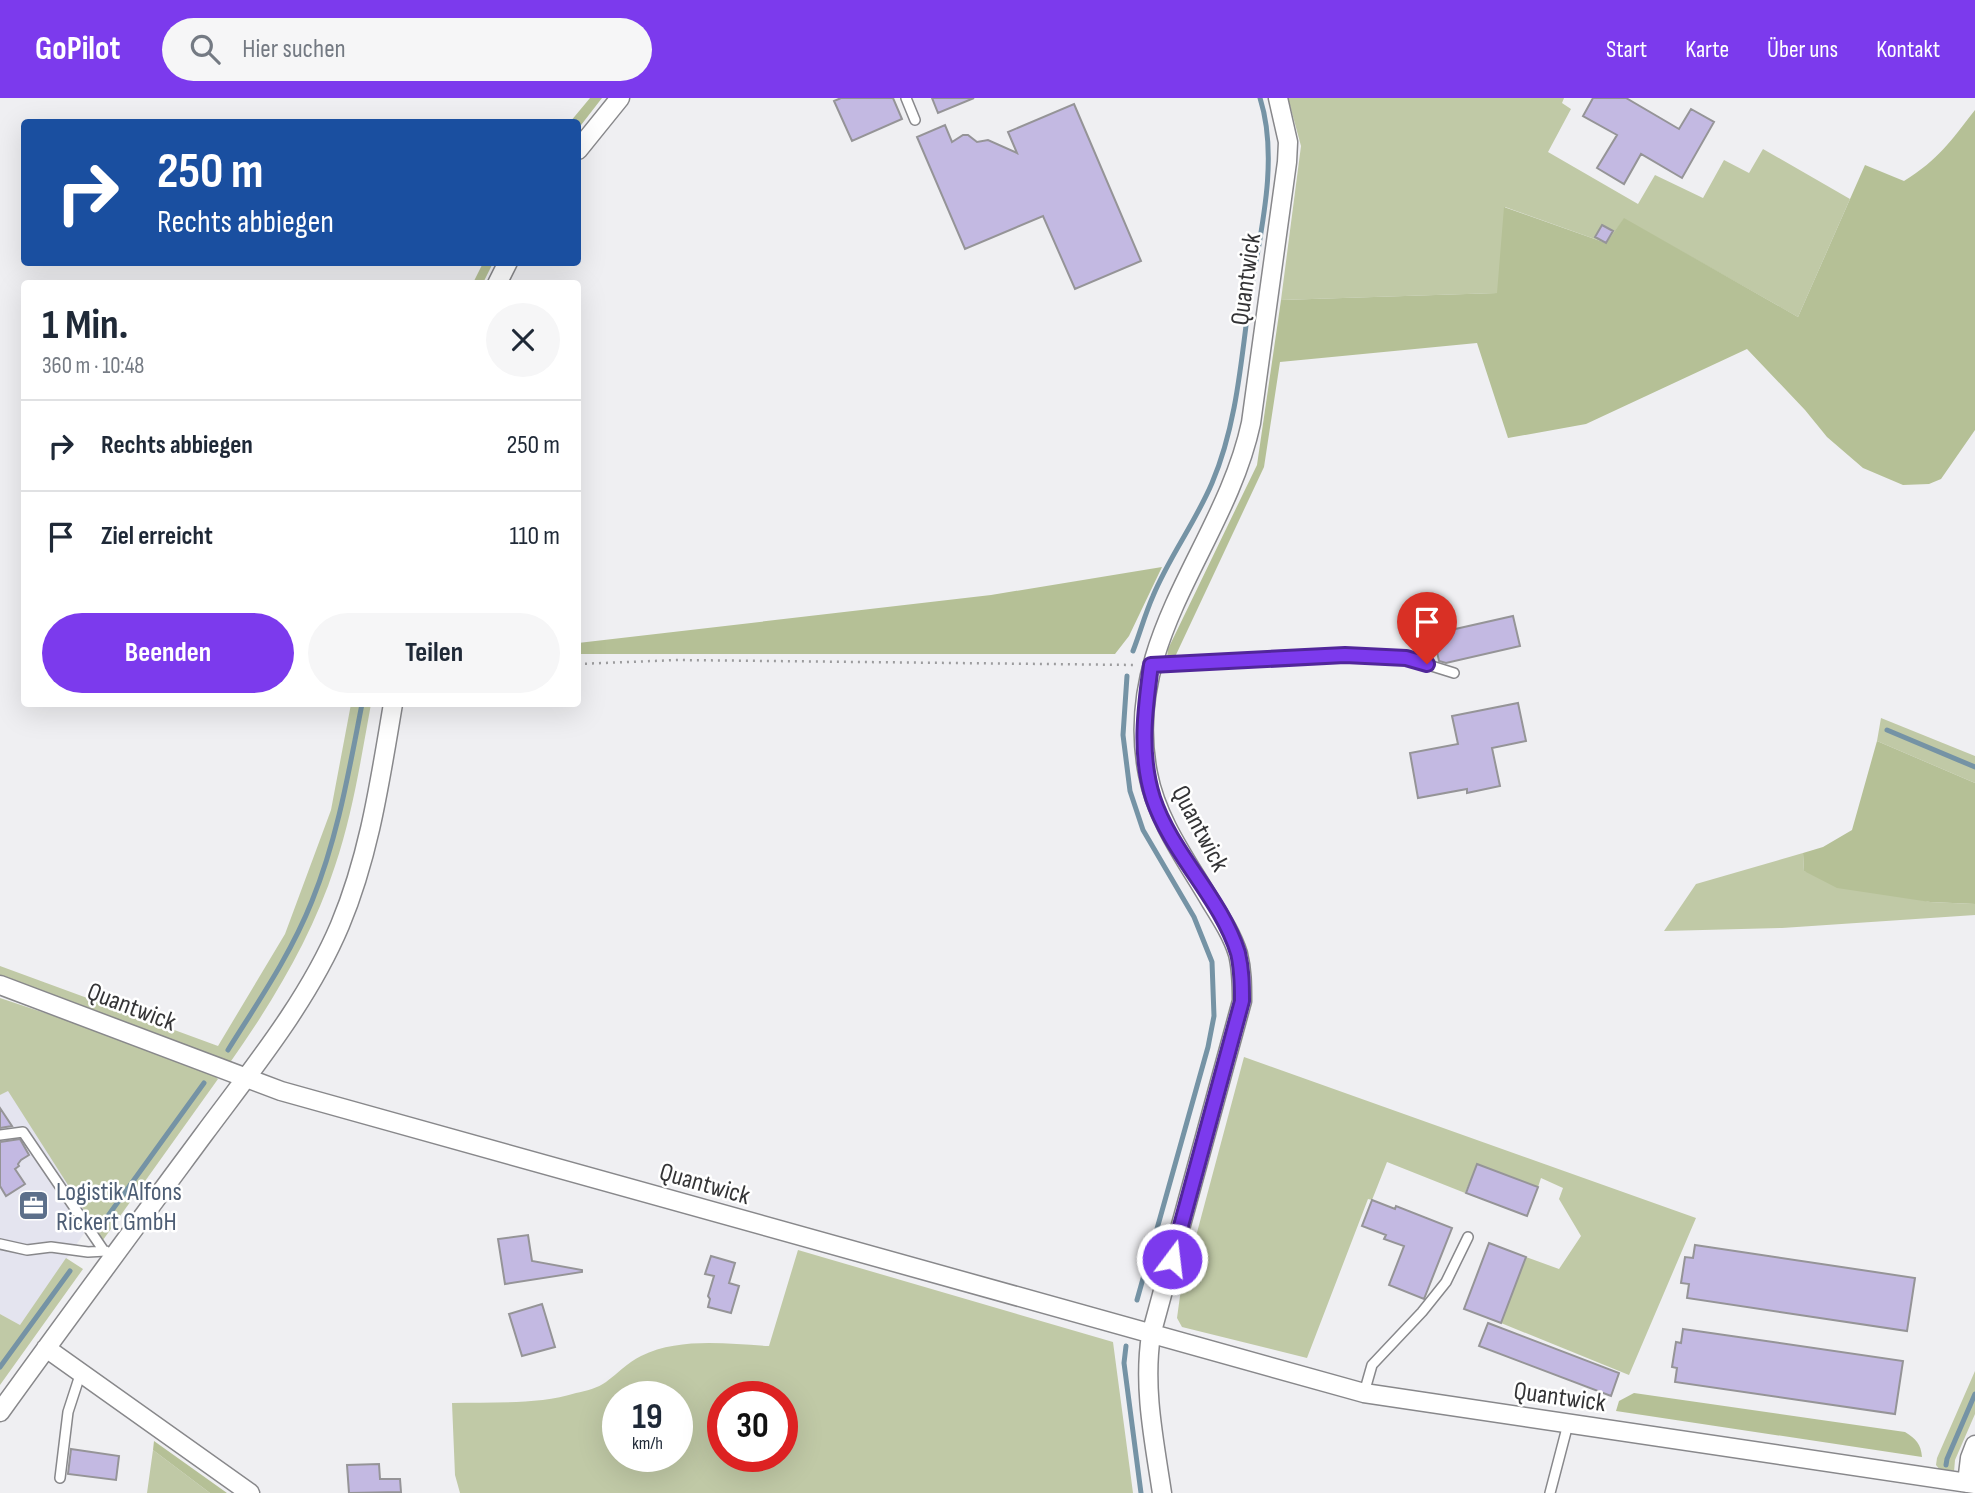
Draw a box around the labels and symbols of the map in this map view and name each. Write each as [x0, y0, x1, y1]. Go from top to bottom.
street label: Quantwick [1225, 231, 1268, 327]
pin [1397, 592, 1457, 664]
street label: Quantwick [1164, 780, 1235, 877]
street label: Quantwick [83, 976, 180, 1039]
street label: Quantwick [656, 1157, 753, 1212]
place label: Logistik Alfons Rickert GmbH [56, 1177, 182, 1238]
office icon: Logistik Alfons Rickert GmbH [16, 1189, 50, 1223]
position arrow [1135, 1222, 1209, 1296]
street label: Quantwick [1512, 1376, 1608, 1419]
speed limit sign: 30 [707, 1381, 798, 1472]

